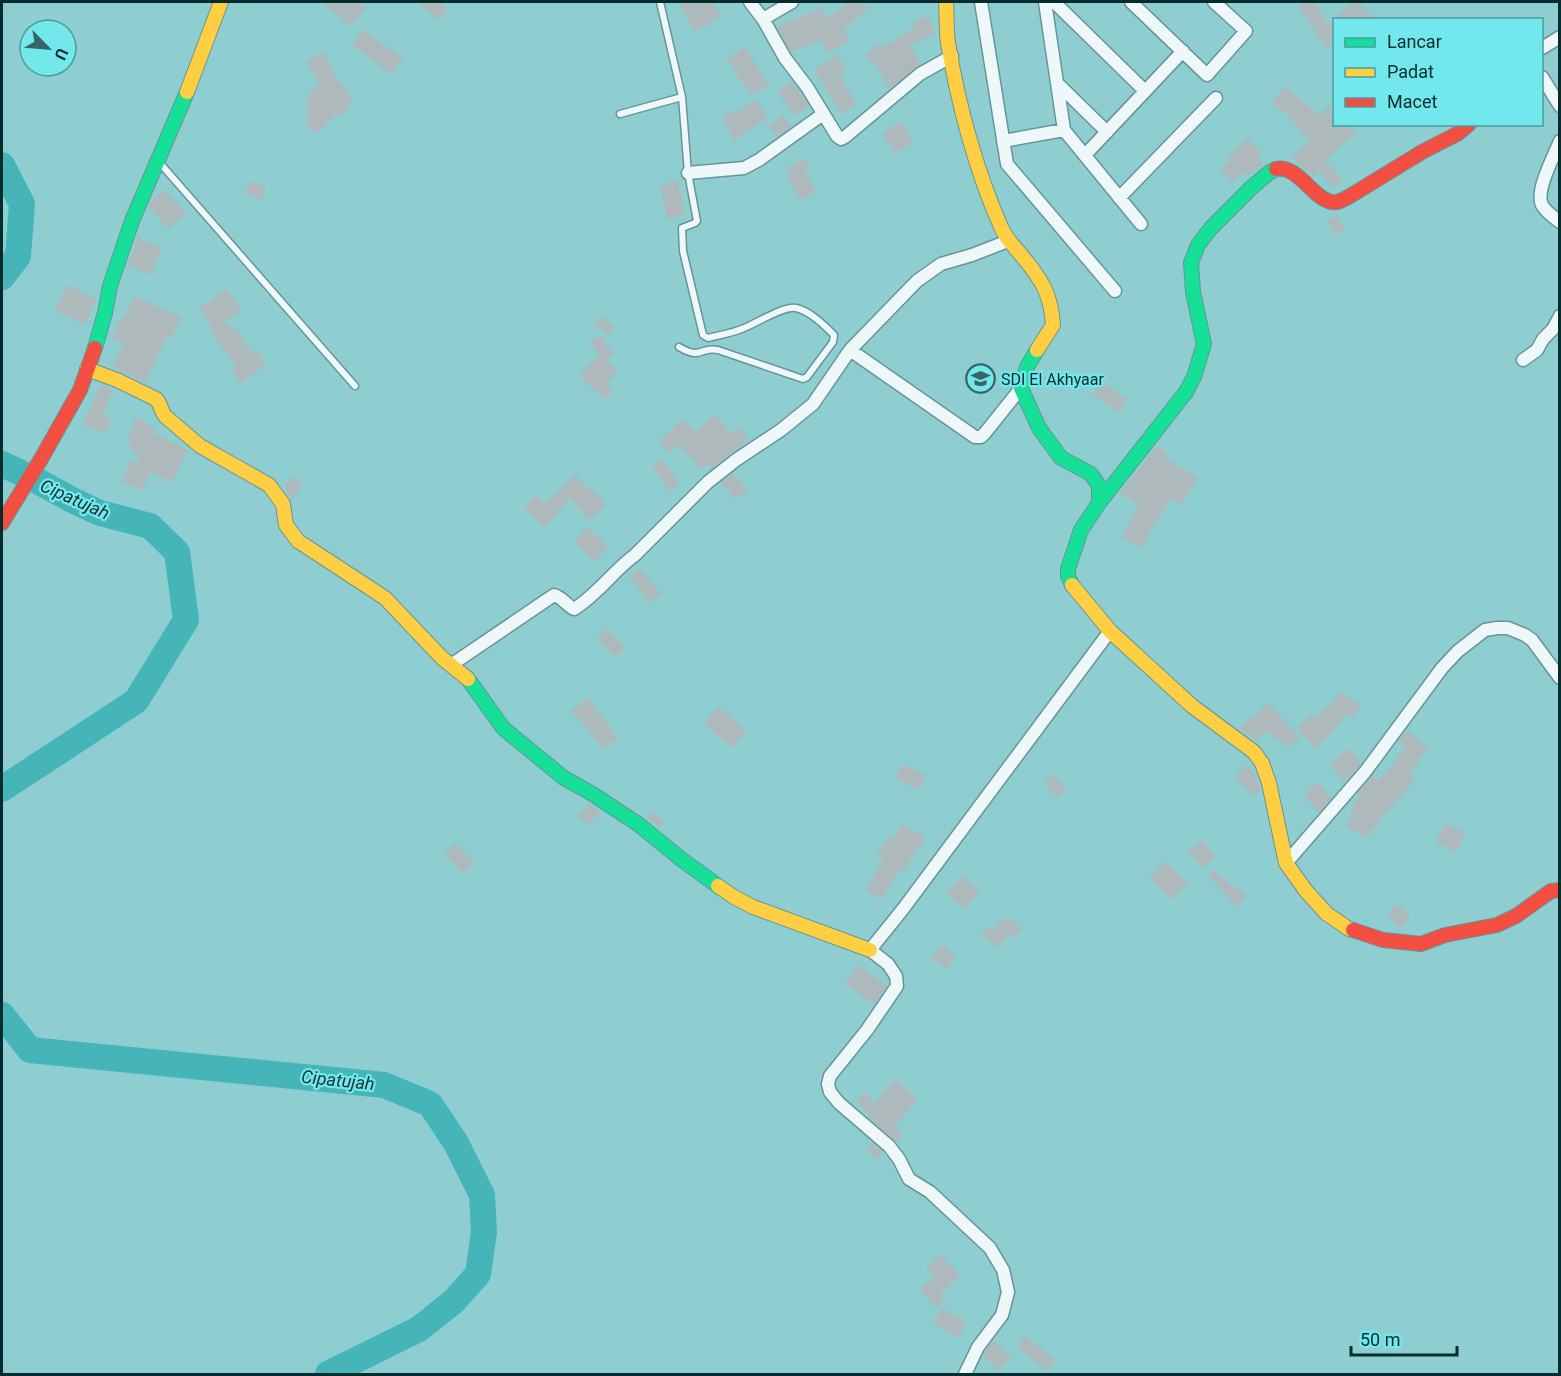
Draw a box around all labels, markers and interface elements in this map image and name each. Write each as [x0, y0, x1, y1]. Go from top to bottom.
north arrow [18, 18, 78, 78]
legend [1333, 18, 1543, 126]
text: Lancar [1387, 31, 1442, 52]
text: U [50, 45, 72, 63]
text: Padat [1387, 61, 1434, 82]
text: Macet [1387, 91, 1437, 112]
school or university icon: SDI El Akhyaar [964, 363, 996, 395]
place label: SDI El Akhyaar [1001, 370, 1104, 389]
water label: Cipatujah [37, 474, 113, 524]
water label: Cipatujah [300, 1066, 376, 1094]
scale bar [1351, 1319, 1458, 1357]
text: 50 m [1360, 1329, 1400, 1350]

